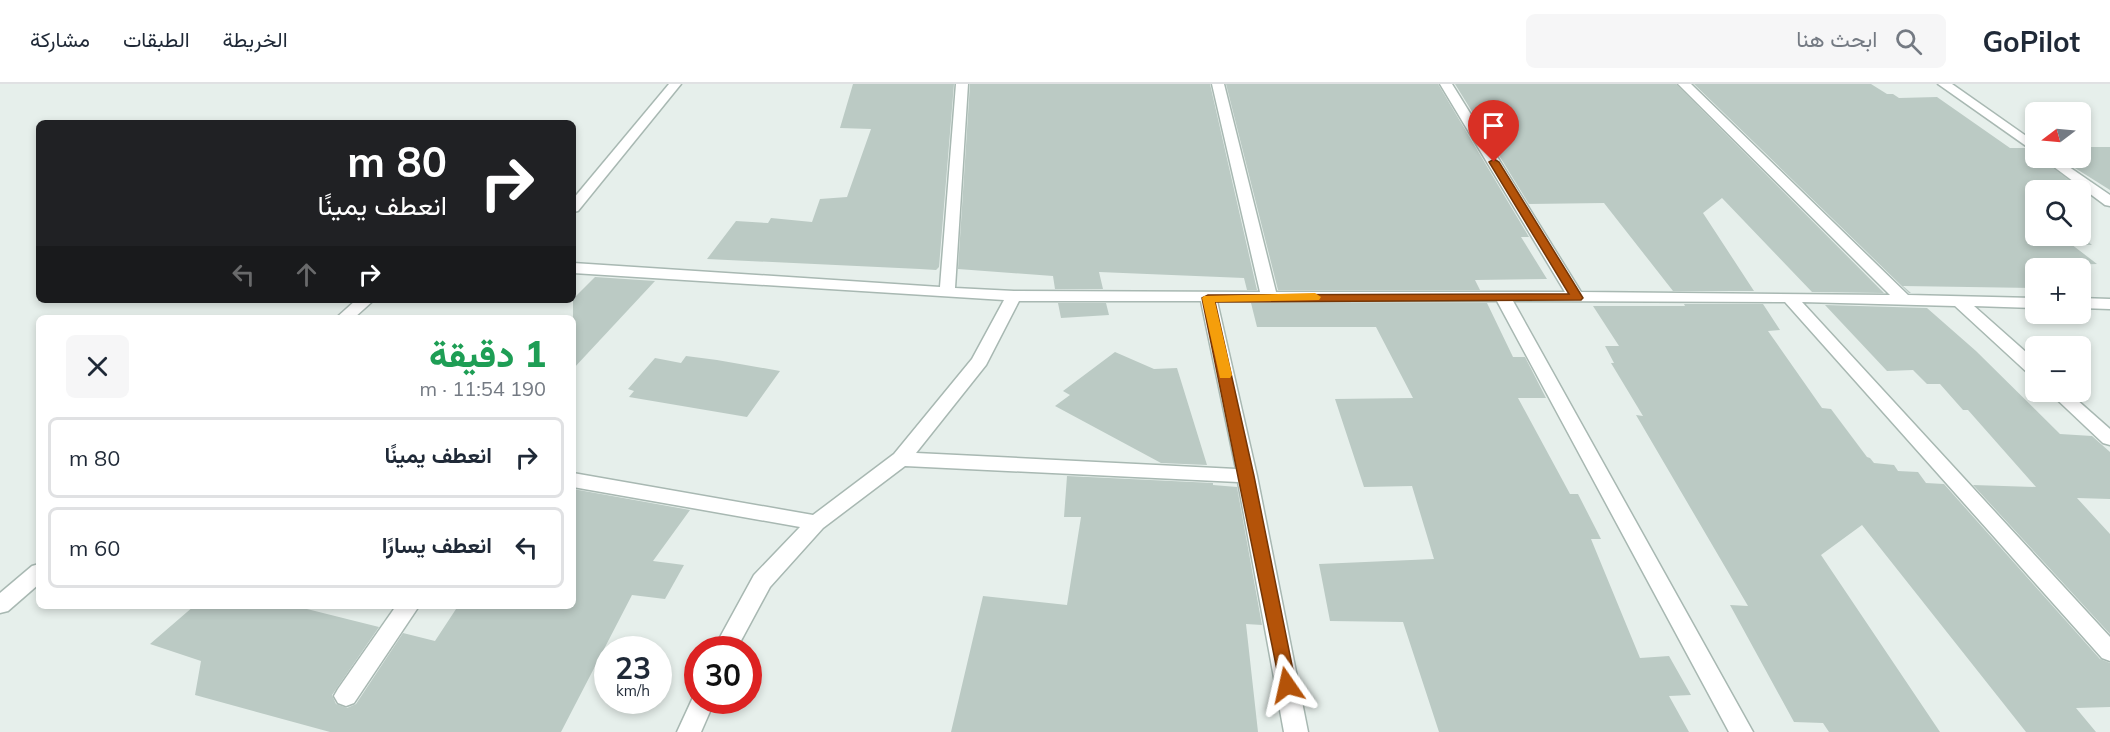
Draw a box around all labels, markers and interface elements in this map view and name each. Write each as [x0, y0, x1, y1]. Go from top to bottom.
search box [1526, 14, 1946, 68]
text: GoPilot [1982, 24, 2080, 59]
text: ابحث هنا [1796, 25, 1877, 53]
icon: search [1892, 25, 1925, 58]
text: مشاركة [30, 26, 90, 52]
text: الطبقات [123, 26, 190, 52]
text: الخريطة [223, 26, 288, 52]
pin [1468, 100, 1519, 162]
north arrow [2025, 102, 2091, 168]
map controls [2025, 102, 2091, 402]
icon: arrive [1477, 109, 1510, 142]
text: 80 m [347, 135, 447, 188]
icon: right [468, 144, 546, 222]
button: search [2025, 180, 2091, 246]
text: انعطف يمينًا [317, 188, 447, 222]
icon: left [227, 258, 260, 291]
icon: ahead [290, 258, 323, 291]
icon: right [353, 258, 386, 291]
button: + [2025, 258, 2091, 324]
text: 1 دقيقة [429, 331, 546, 376]
button: close [66, 335, 129, 398]
button: − [2025, 336, 2091, 402]
text: 190 m · 11:54 [420, 376, 546, 401]
text: انعطف يمينًا [385, 441, 492, 469]
icon: right [510, 441, 543, 474]
text: 80 m [69, 444, 120, 472]
text: انعطف يسارًا [382, 531, 492, 559]
icon: left [510, 531, 543, 564]
text: 60 m [69, 534, 120, 562]
speed limit sign: 30 [684, 636, 762, 714]
text: 23 [615, 649, 651, 687]
position arrow [1255, 653, 1319, 717]
text: km/h [616, 681, 650, 700]

